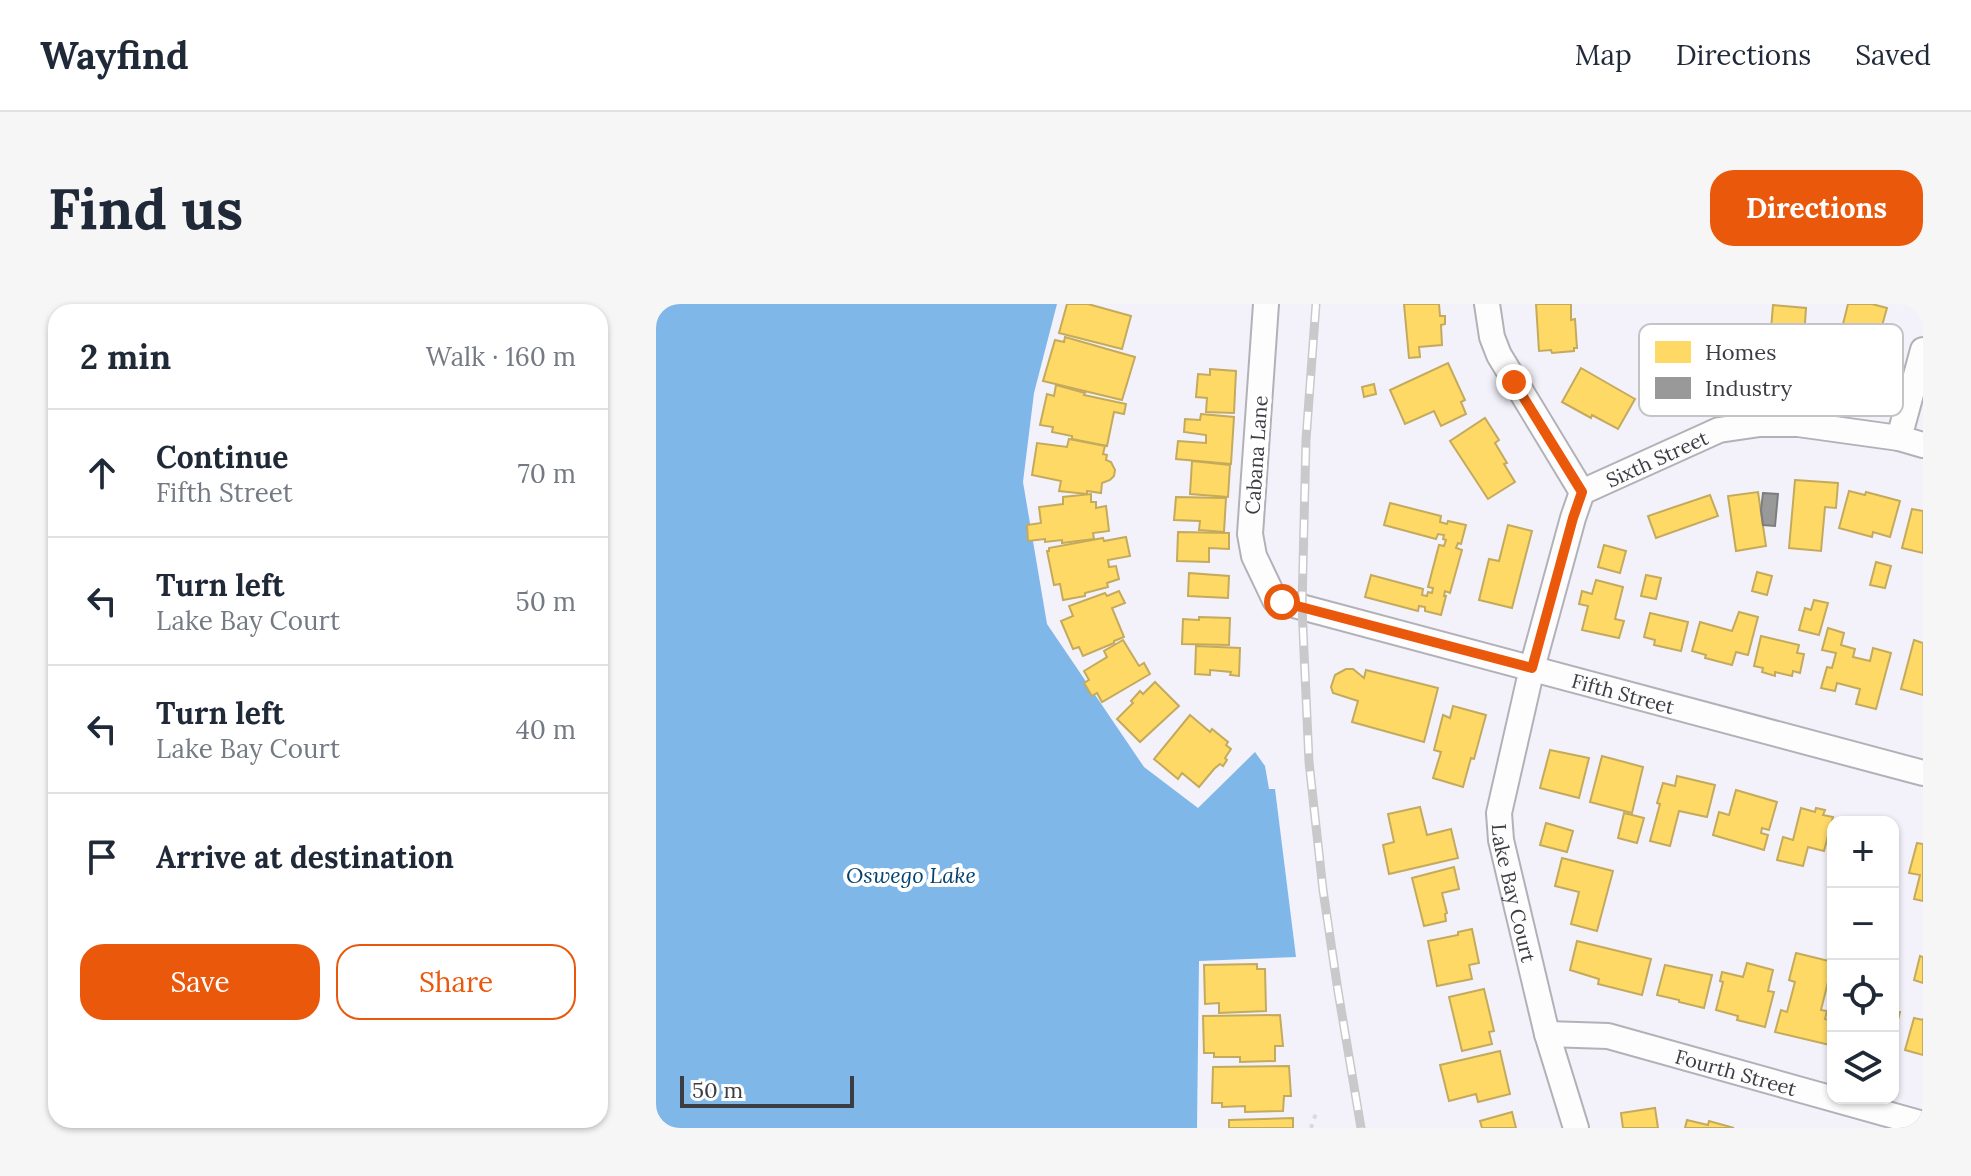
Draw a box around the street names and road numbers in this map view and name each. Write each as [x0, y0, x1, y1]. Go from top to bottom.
street label: Cabana Lane [1239, 394, 1273, 515]
street label: Sixth Street [1602, 424, 1712, 492]
street label: Fifth Street [1569, 667, 1677, 719]
street label: Lake Bay Court [1487, 823, 1542, 965]
street label: Fourth Street [1673, 1043, 1800, 1101]

